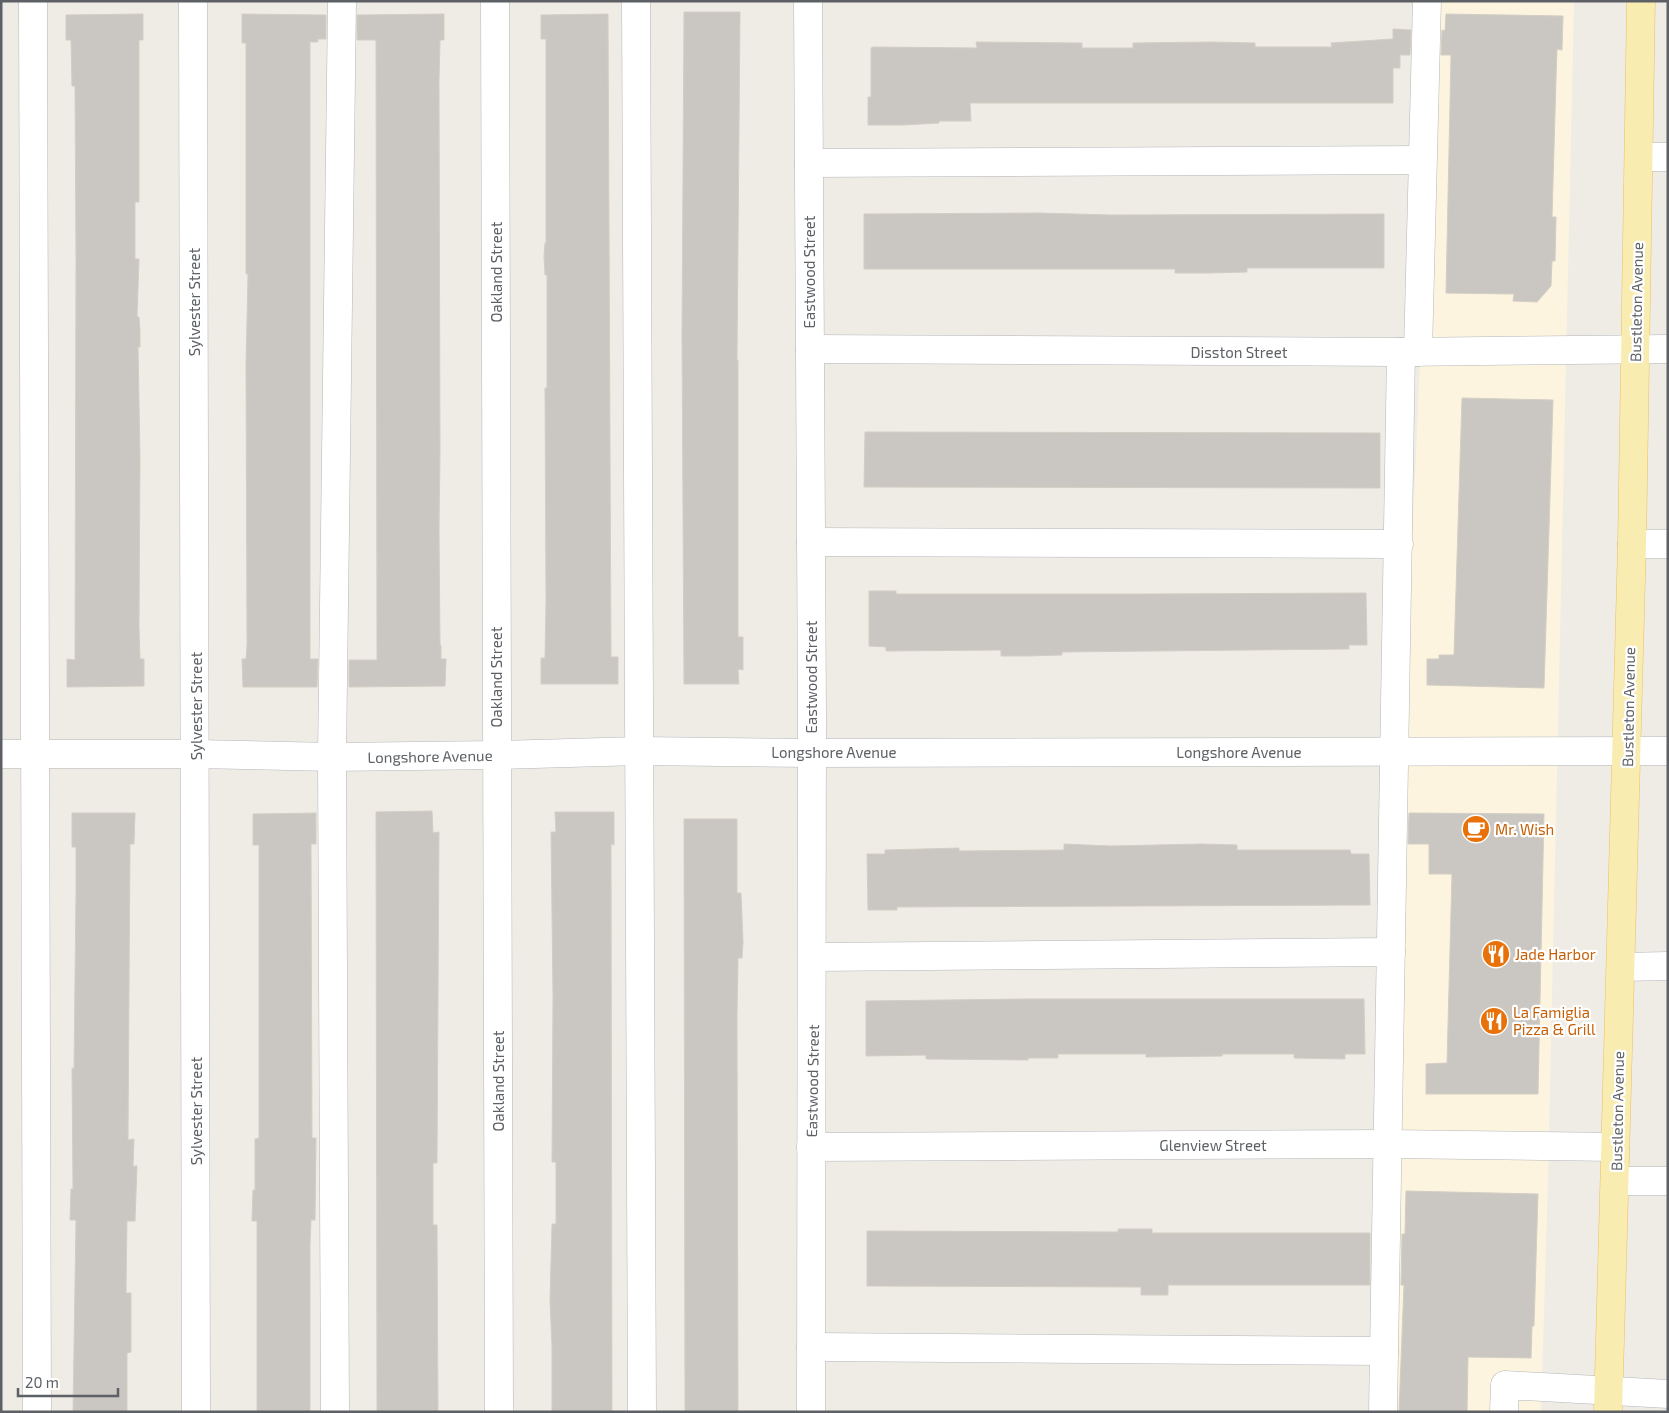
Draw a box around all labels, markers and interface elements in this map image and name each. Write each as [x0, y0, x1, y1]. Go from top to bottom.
street label: Eastwood Street [800, 215, 818, 328]
street label: Oakland Street [487, 221, 505, 322]
street label: Bustleton Avenue [1626, 242, 1646, 362]
street label: Sylvester Street [185, 248, 203, 356]
street label: Disston Street [1191, 343, 1288, 361]
street label: Eastwood Street [802, 620, 820, 733]
street label: Oakland Street [487, 626, 505, 727]
street label: Bustleton Avenue [1618, 647, 1638, 767]
street label: Sylvester Street [187, 652, 205, 760]
street label: Longshore Avenue [771, 743, 897, 761]
street label: Longshore Avenue [1176, 743, 1302, 761]
street label: Longshore Avenue [367, 746, 493, 766]
cafe icon: Mr. Wish [1461, 814, 1491, 844]
place label: Mr. Wish [1495, 820, 1554, 838]
restaurant icon: Jade Harbor [1481, 939, 1511, 969]
place label: Jade Harbor [1515, 945, 1596, 963]
place label: La Famiglia Pizza & Grill [1513, 1003, 1596, 1038]
restaurant icon: La Famiglia Pizza & Grill [1479, 1006, 1509, 1036]
street label: Eastwood Street [802, 1024, 822, 1138]
street label: Oakland Street [489, 1030, 507, 1131]
street label: Bustleton Avenue [1607, 1051, 1627, 1171]
street label: Sylvester Street [187, 1057, 205, 1165]
street label: Glenview Street [1159, 1136, 1267, 1154]
scale bar [18, 1366, 118, 1398]
text: 20 m [25, 1373, 59, 1391]

